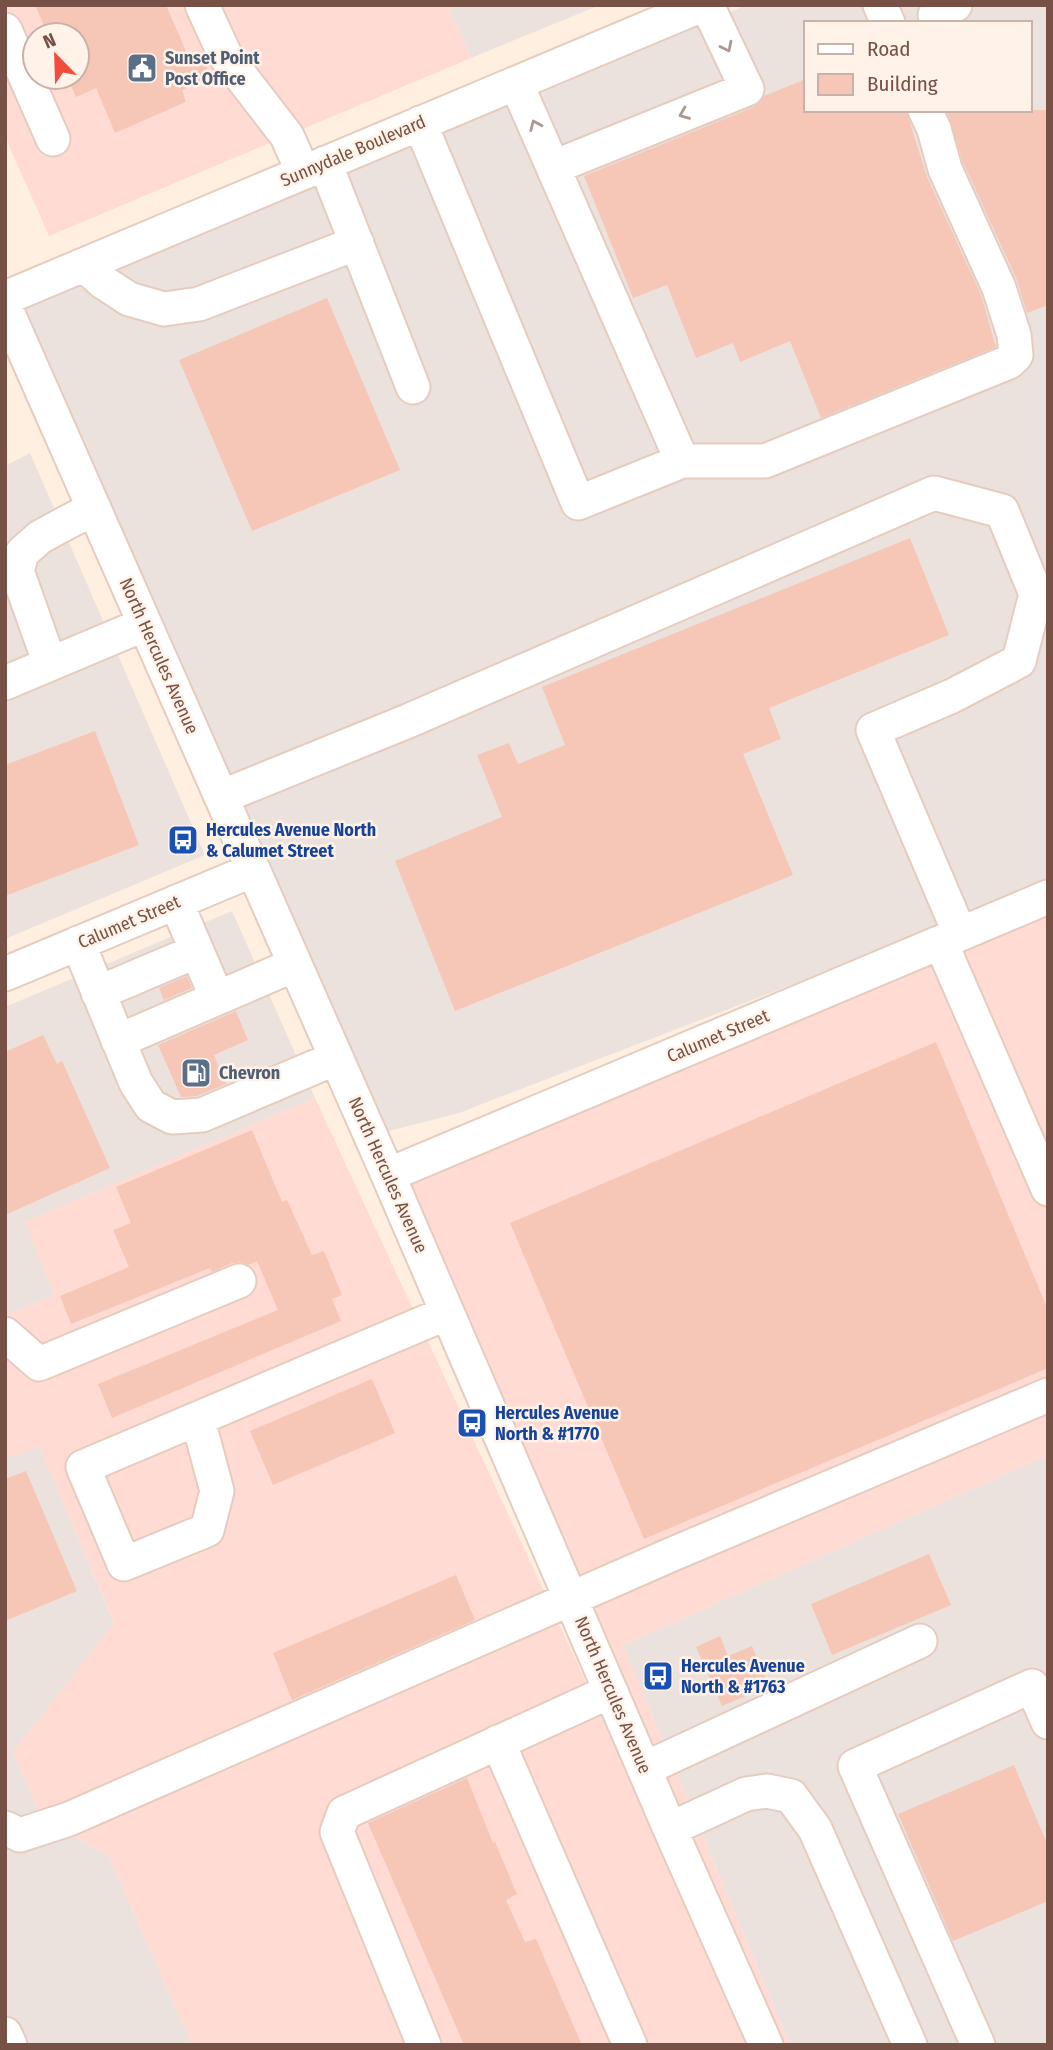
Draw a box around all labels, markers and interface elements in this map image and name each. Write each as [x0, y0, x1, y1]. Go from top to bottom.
north arrow [21, 21, 91, 91]
legend [804, 21, 1032, 112]
text: N [40, 28, 59, 54]
text: Road [867, 36, 911, 62]
one-way arrow [719, 40, 733, 52]
place label: Sunset Point Post Office [165, 47, 260, 90]
public building icon: Sunset Point Post Office [125, 51, 159, 85]
text: Building [867, 71, 938, 97]
one-way arrow [679, 106, 691, 120]
street label: Sunnydale Boulevard [277, 111, 429, 191]
one-way arrow [529, 120, 543, 132]
street label: North Hercules Avenue [115, 575, 203, 737]
place label: Hercules Avenue North & Calumet Street [206, 819, 376, 862]
bus stop icon: Hercules Avenue North & Calumet Street [166, 823, 200, 857]
street label: Calumet Street [75, 891, 184, 953]
street label: Calumet Street [664, 1005, 773, 1067]
fuel station icon: Chevron [179, 1056, 213, 1090]
place label: Chevron [219, 1062, 280, 1084]
street label: North Hercules Avenue [344, 1094, 432, 1256]
place label: Hercules Avenue North & #1770 [495, 1402, 619, 1445]
bus stop icon: Hercules Avenue North & #1770 [455, 1406, 489, 1440]
street label: North Hercules Avenue [570, 1613, 656, 1777]
place label: Hercules Avenue North & #1763 [681, 1655, 805, 1698]
bus stop icon: Hercules Avenue North & #1763 [641, 1659, 675, 1693]

